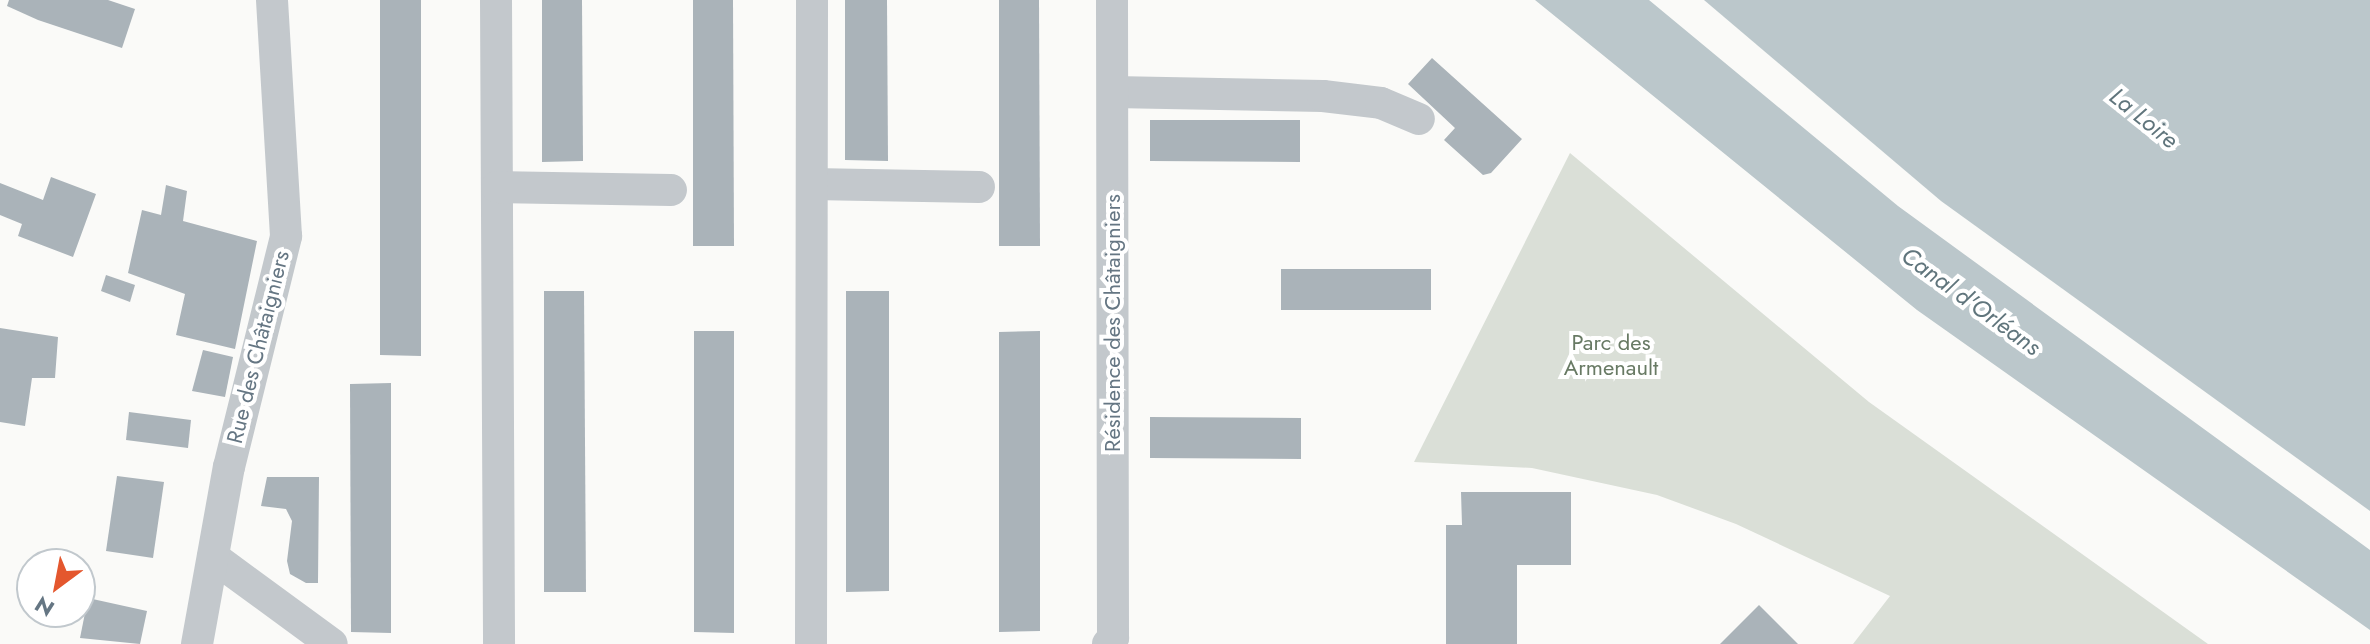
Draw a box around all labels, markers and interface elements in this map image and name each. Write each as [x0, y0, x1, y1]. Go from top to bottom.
water label: La Loire [2104, 82, 2184, 154]
street label: Résidence des Châtaigniers [1100, 194, 1126, 452]
water label: Canal d'Orléans [1896, 241, 2046, 361]
street label: Rue des Châtaigniers [221, 248, 295, 446]
park label: Parc des Armenault [1564, 329, 1658, 380]
north arrow [16, 548, 96, 628]
text: N [28, 588, 60, 625]

